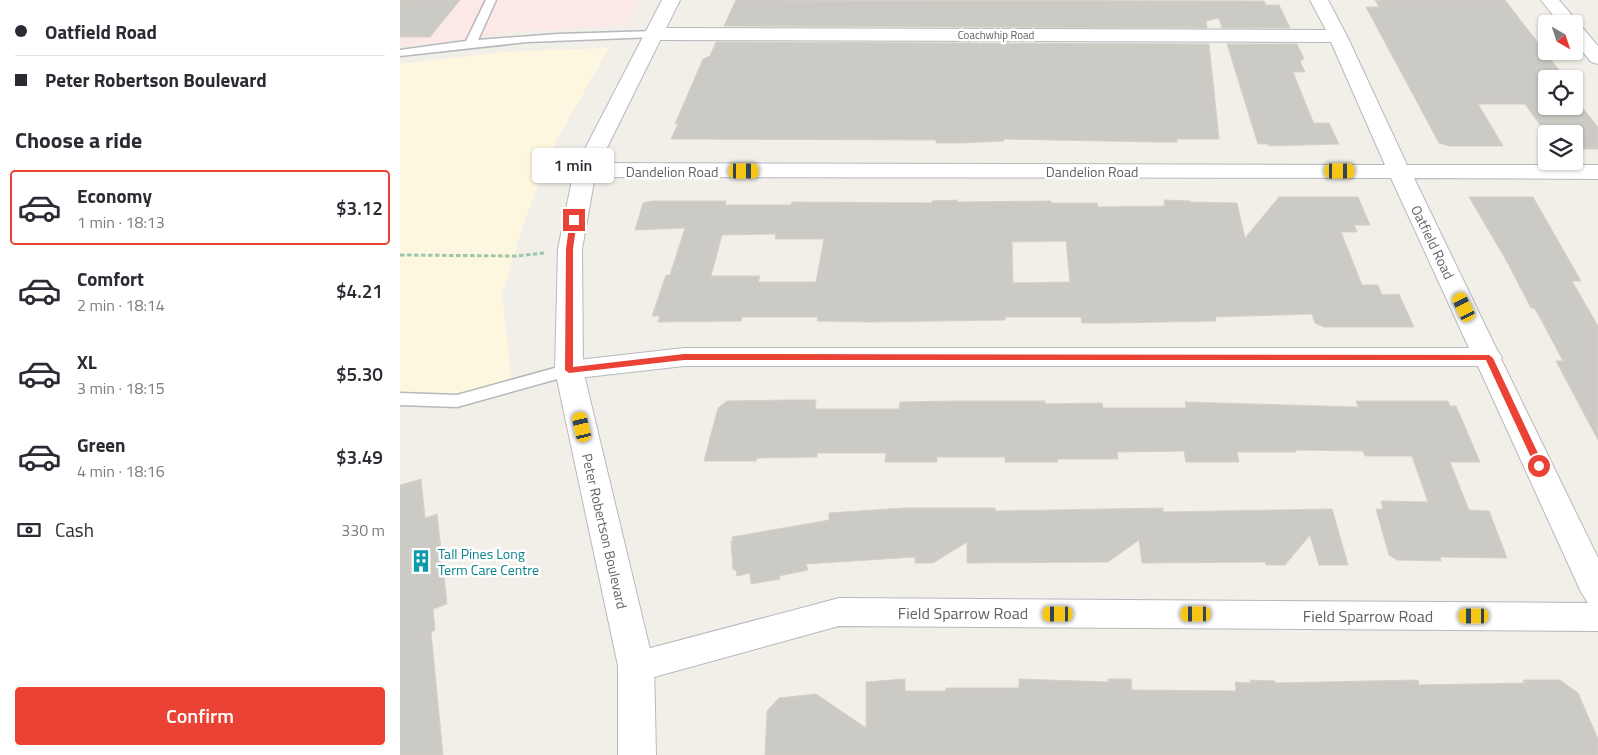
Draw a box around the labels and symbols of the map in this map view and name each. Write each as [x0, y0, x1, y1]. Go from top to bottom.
north arrow [1538, 15, 1582, 60]
street label: Coachwhip Road [958, 27, 1034, 43]
callout: 1 min [533, 148, 615, 182]
street label: Dandelion Road [626, 161, 718, 182]
street label: Dandelion Road [1046, 161, 1138, 182]
car [729, 164, 759, 179]
car [1325, 164, 1355, 179]
street label: Oatfield Road [1406, 201, 1460, 283]
route end [563, 209, 585, 231]
car [1450, 290, 1477, 324]
car [571, 411, 592, 443]
street label: Peter Robertson Boulevard [577, 451, 633, 611]
route start [1528, 455, 1550, 477]
place label: Tall Pines Long Term Care Centre [438, 543, 539, 580]
building icon: Tall Pines Long Term Care Centre [408, 548, 434, 574]
street label: Field Sparrow Road [898, 601, 1028, 625]
street label: Field Sparrow Road [1303, 604, 1433, 628]
car [1043, 607, 1073, 622]
car [1181, 607, 1211, 622]
car [1459, 609, 1489, 624]

